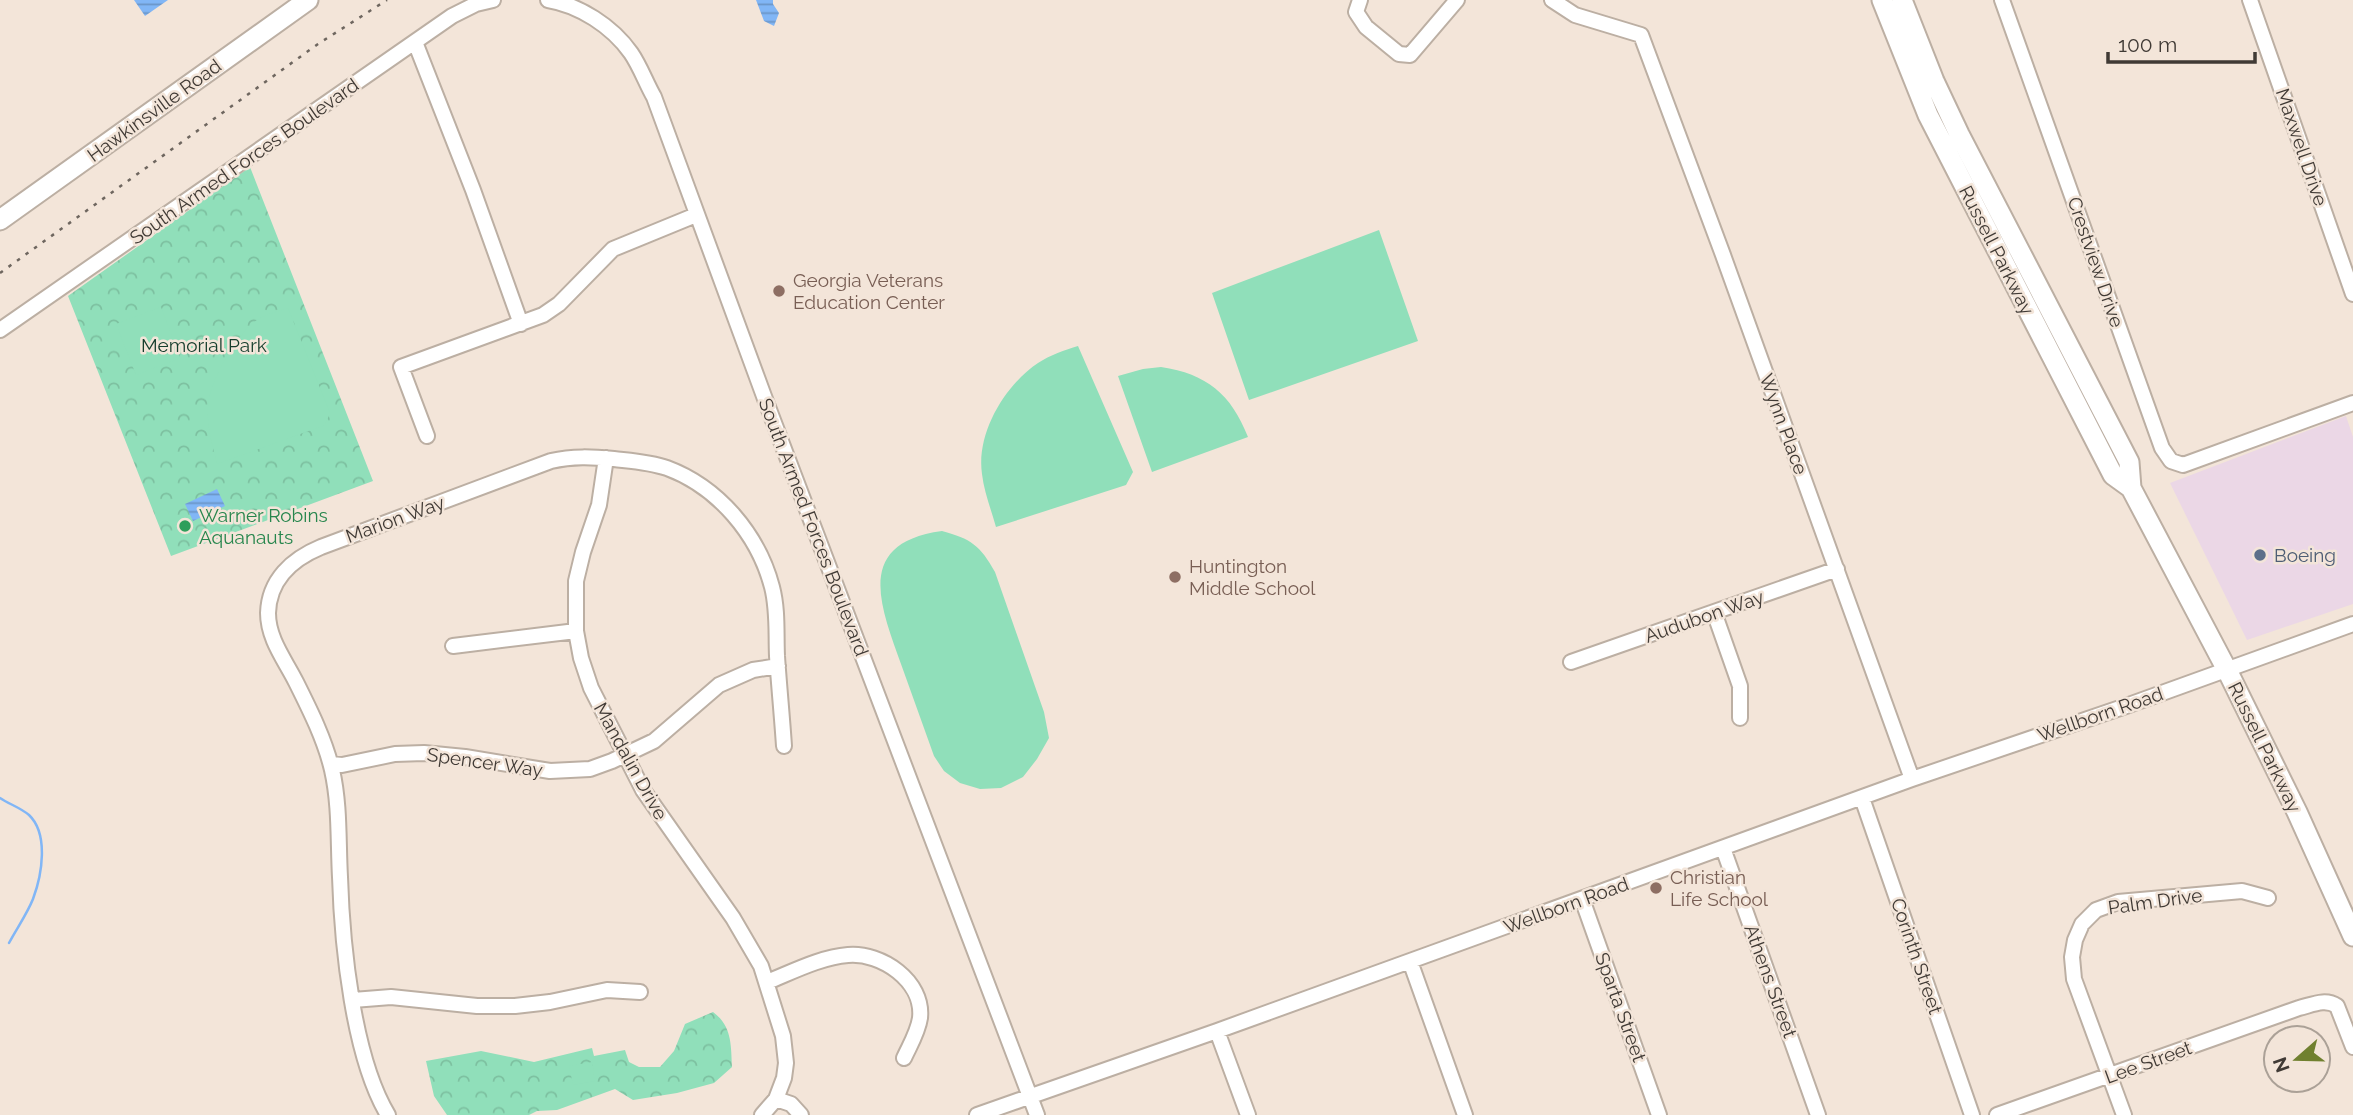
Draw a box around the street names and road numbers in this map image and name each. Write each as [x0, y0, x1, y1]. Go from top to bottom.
street label: Hawkinsville Road [83, 54, 225, 166]
street label: South Armed Forces Boulevard [125, 73, 363, 249]
street label: Maxwell Drive [2272, 85, 2332, 209]
street label: Russell Parkway [1955, 182, 2039, 318]
street label: Crestview Drive [2063, 194, 2129, 330]
street label: Wynn Place [1756, 371, 1812, 477]
street label: South Armed Forces Boulevard [755, 395, 873, 659]
street label: Marion Way [343, 491, 447, 547]
street label: Audubon Way [1642, 585, 1766, 647]
street label: Russell Parkway [2224, 678, 2306, 816]
street label: Wellborn Road [2034, 682, 2166, 746]
street label: Mandalin Drive [590, 698, 672, 824]
street label: Spencer Way [426, 743, 544, 781]
street label: Wellborn Road [1501, 872, 1631, 938]
street label: Palm Drive [2106, 884, 2204, 918]
street label: Corinth Street [1887, 895, 1947, 1017]
street label: Athens Street [1740, 921, 1802, 1041]
street label: Sparta Street [1591, 949, 1651, 1065]
street label: Lee Street [2102, 1036, 2195, 1088]

